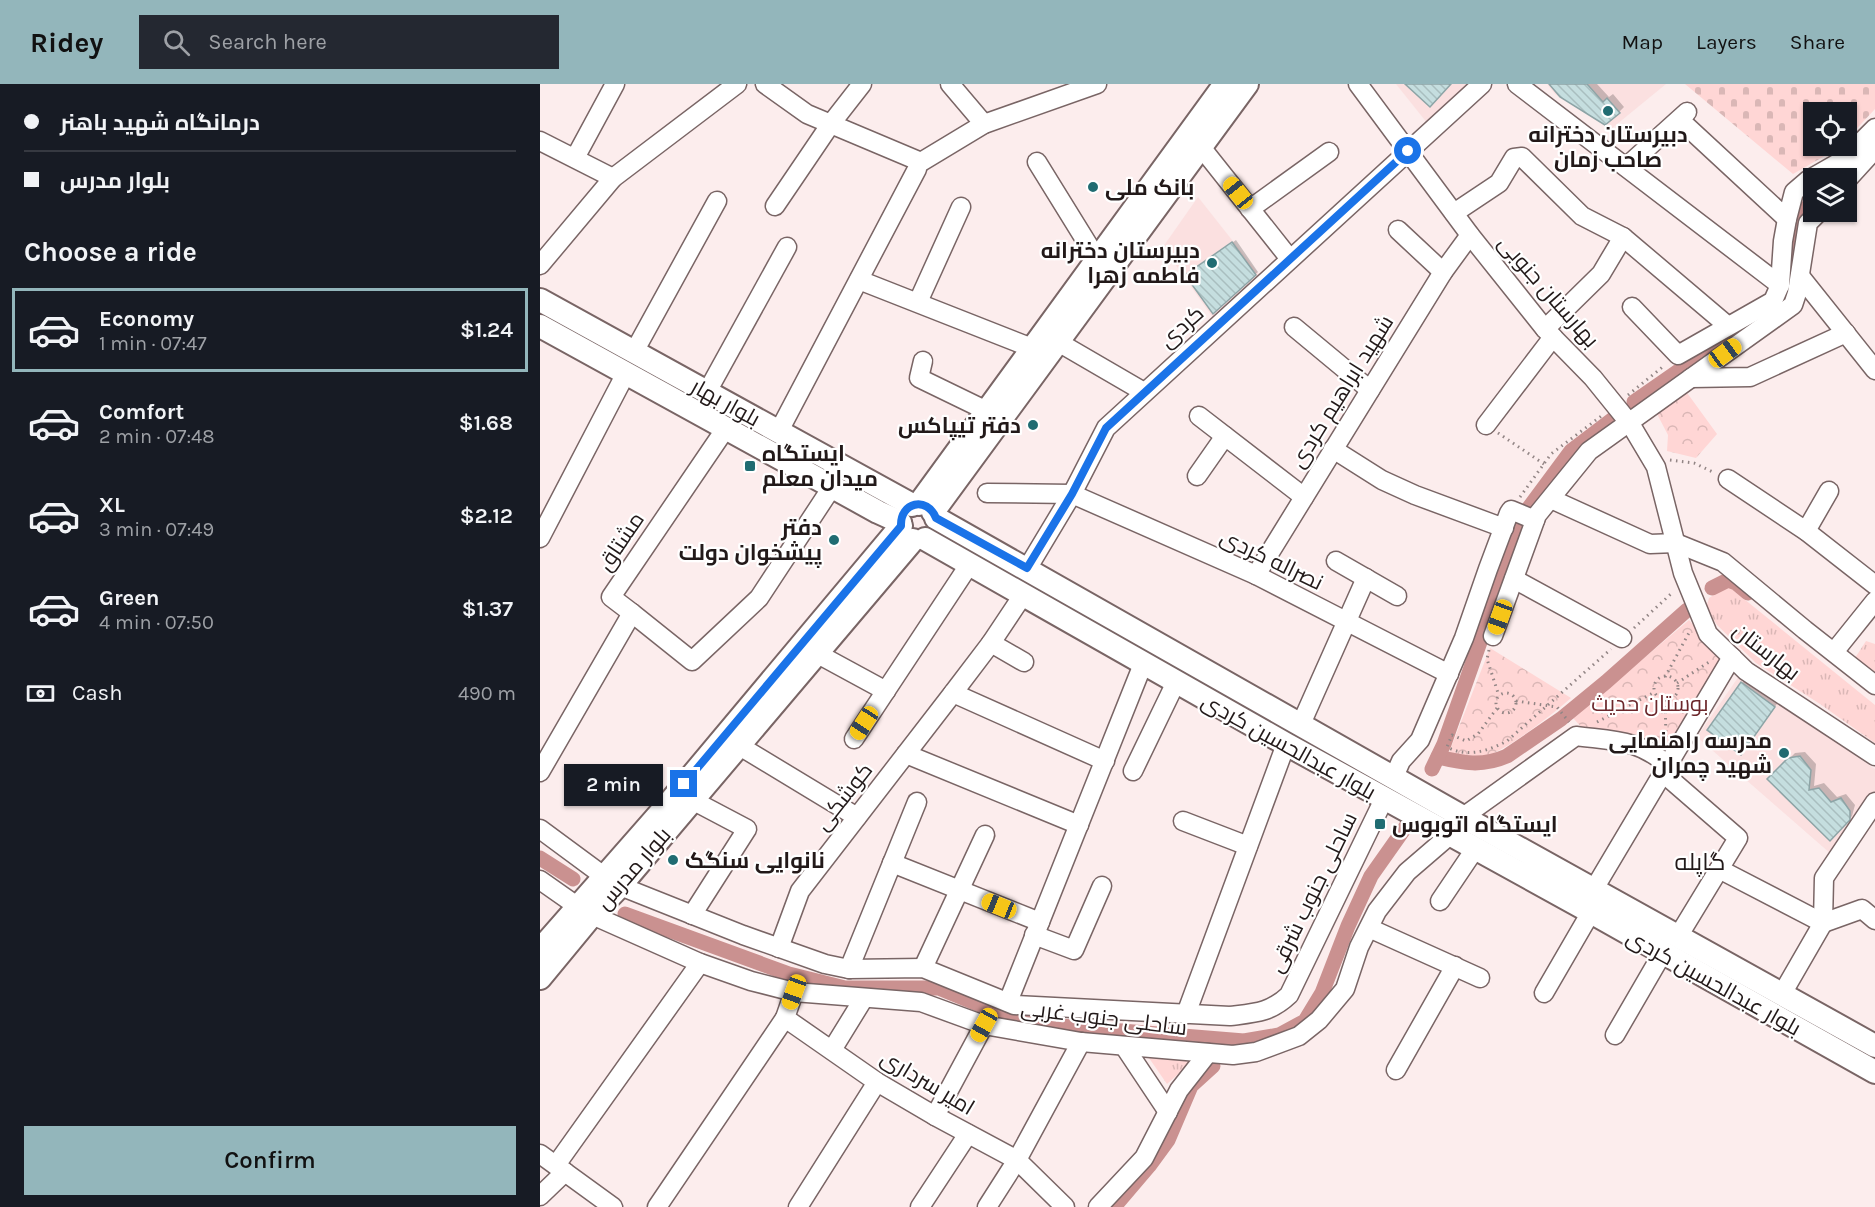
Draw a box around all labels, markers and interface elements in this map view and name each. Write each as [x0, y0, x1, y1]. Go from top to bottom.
search box [139, 15, 559, 69]
text: Ridey [30, 26, 103, 59]
icon: search [160, 26, 193, 59]
text: Search here [208, 29, 327, 55]
text: Map [1621, 30, 1663, 54]
text: Layers [1696, 30, 1757, 54]
text: Share [1790, 30, 1845, 54]
map controls [1803, 102, 1857, 222]
button: locate [1803, 102, 1857, 156]
marker: دبیرستان دخترانه صاحب زمان [1601, 104, 1615, 118]
text: درمانگاه شهید باهنر [60, 110, 260, 136]
place label: دبیرستان دخترانه صاحب زمان [1528, 122, 1688, 173]
route start [1394, 137, 1421, 164]
text: بلوار مدرس [60, 168, 170, 194]
button: layers [1803, 168, 1857, 222]
car [1220, 173, 1256, 213]
place label: بانک ملی [1105, 175, 1194, 201]
marker: بانک ملی [1086, 180, 1100, 194]
street label: بهارستان جنوبی [1492, 230, 1604, 353]
text: Choose a ride [24, 236, 197, 268]
place label: دبیرستان دخترانه فاطمه زهرا [1041, 238, 1200, 289]
marker: دبیرستان دخترانه فاطمه زهرا [1205, 256, 1219, 270]
street label: کردی [1154, 300, 1209, 353]
icon: car [27, 303, 81, 357]
text: Economy [99, 306, 194, 332]
street label: شهید ابراهیم کردی [1284, 310, 1401, 474]
text: $1.24 [460, 317, 513, 343]
text: 1 min · 07:47 [99, 332, 207, 355]
car [1705, 335, 1745, 371]
street label: بلوار بهار [685, 372, 765, 432]
icon: car [27, 396, 81, 450]
text: Comfort [99, 399, 184, 425]
text: $1.68 [459, 410, 513, 436]
place label: دفتر تیپاکس [898, 413, 1021, 441]
marker: دفتر تیپاکس [1026, 418, 1040, 432]
text: 2 min · 07:48 [99, 425, 214, 448]
place label: ایستگاه میدان معلم [762, 441, 878, 494]
marker: ایستگاه میدان معلم [743, 459, 757, 473]
icon: car [27, 489, 81, 543]
text: XL [99, 492, 125, 518]
text: $2.12 [460, 503, 513, 529]
street label: مشتاق [592, 507, 650, 576]
place label: دفتر پیشخوان دولت [679, 515, 822, 568]
text: 3 min · 07:49 [99, 518, 214, 541]
street label: نصراله کردی [1216, 524, 1327, 596]
marker: دفتر پیشخوان دولت [827, 533, 841, 547]
icon: car [27, 582, 81, 636]
text: Green [99, 585, 160, 611]
text: $1.37 [462, 596, 513, 622]
car [1485, 597, 1515, 637]
text: 4 min · 07:50 [99, 611, 214, 634]
street label: بهارستان [1727, 617, 1805, 686]
icon: cash [24, 677, 57, 710]
text: Cash [72, 680, 122, 706]
text: 490 m [458, 682, 516, 705]
street label: بلوار عبدالحسین کردی [1197, 688, 1380, 806]
park label: بوستان حدیث [1591, 691, 1709, 717]
car [847, 703, 881, 743]
place label: مدرسه راهنمایی شهید چمران [1608, 728, 1772, 781]
marker: مدرسه راهنمایی شهید چمران [1777, 746, 1791, 760]
street label: کوشکی [809, 758, 878, 836]
callout: 2 min [564, 763, 663, 805]
route end [670, 770, 697, 797]
text: 2 min [586, 773, 641, 796]
street label: ساحلی جنوب شرقی [1263, 808, 1363, 977]
place label: ایستگاه اتوبوس [1392, 812, 1558, 838]
marker: ایستگاه اتوبوس [1373, 817, 1387, 831]
street label: بلوار مدرس [591, 822, 677, 915]
place label: نانوایی سنگک [685, 848, 825, 874]
district label: گاپله [1675, 848, 1725, 878]
marker: نانوایی سنگک [666, 853, 680, 867]
car [979, 891, 1019, 921]
street label: بلوار عبدالحسین کردی [1622, 924, 1805, 1042]
car [779, 972, 809, 1012]
street label: ساحلی جنوب غربی [1019, 995, 1188, 1041]
car [967, 1005, 1001, 1045]
street label: امیر سرداری [876, 1045, 979, 1121]
button: Confirm [24, 1126, 516, 1195]

